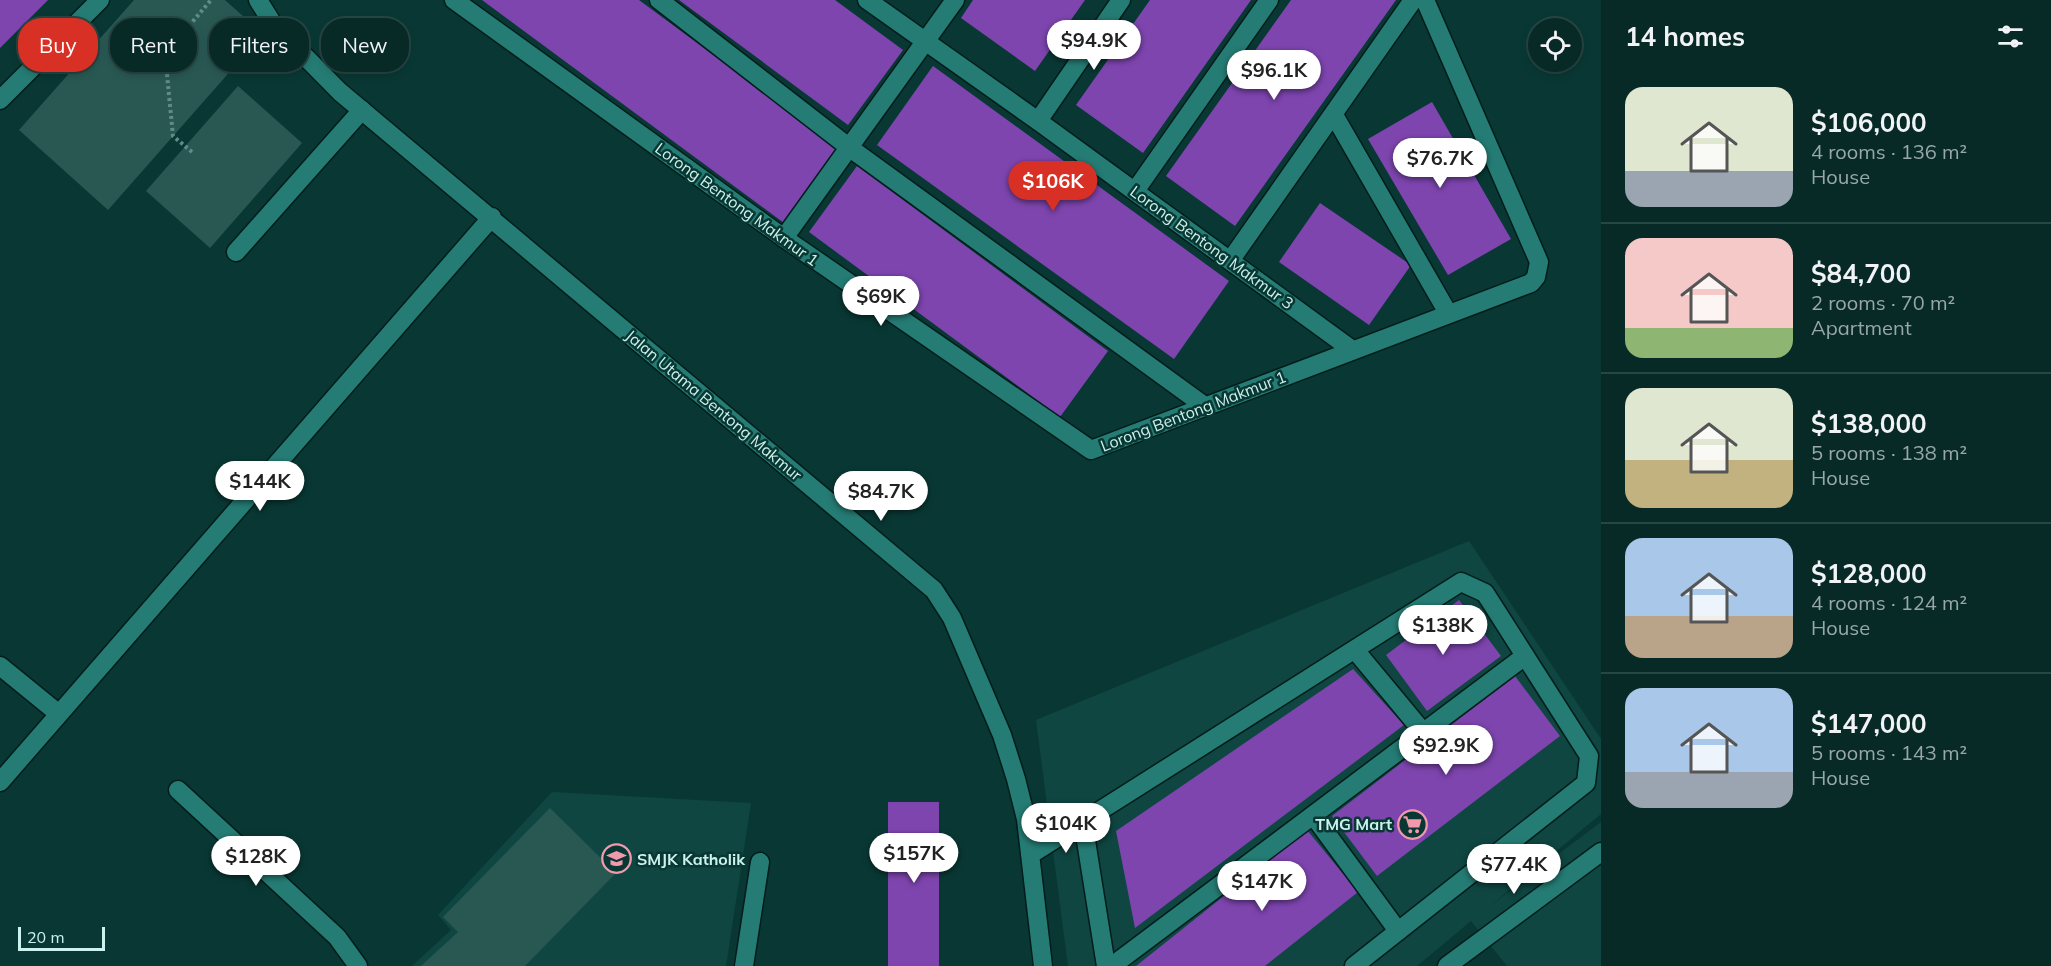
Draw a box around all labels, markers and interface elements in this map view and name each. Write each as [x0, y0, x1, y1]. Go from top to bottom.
chip: Buy [18, 18, 98, 72]
chip: Rent [110, 18, 197, 72]
chip: Filters [209, 18, 309, 72]
chip: New [321, 18, 409, 72]
map controls [1528, 18, 1582, 72]
button: locate [1528, 18, 1582, 72]
pin: $94.9K [1045, 20, 1143, 71]
text: 14 homes [1625, 20, 1745, 53]
icon: filters [1994, 20, 2027, 53]
text: $94.9K [1061, 27, 1127, 52]
pin: $96.1K [1225, 50, 1323, 101]
text: $96.1K [1241, 57, 1307, 82]
text: $106,000 [1811, 106, 1927, 139]
icon: home [1673, 111, 1745, 183]
street label: Lorong Bentong Makmur 1 [651, 138, 823, 270]
pin: $76.7K [1391, 138, 1489, 189]
text: 4 rooms · 136 m² [1811, 139, 1967, 164]
text: $76.7K [1407, 145, 1473, 170]
pin: $106K [1011, 161, 1095, 212]
text: House [1811, 164, 1870, 189]
text: $106K [1022, 168, 1084, 193]
street label: Lorong Bentong Makmur 3 [1126, 181, 1298, 313]
text: $84,700 [1811, 257, 1911, 290]
icon: home [1673, 262, 1745, 334]
pin: $69K [845, 276, 917, 327]
text: $69K [856, 283, 906, 308]
text: 2 rooms · 70 m² [1811, 290, 1955, 315]
text: Apartment [1811, 315, 1912, 340]
street label: Jalan Utama Bentong Makmur [622, 325, 806, 485]
street label: Lorong Bentong Makmur 1 [1097, 366, 1289, 456]
text: $138,000 [1811, 407, 1927, 440]
icon: home [1673, 412, 1745, 484]
text: 5 rooms · 138 m² [1811, 440, 1967, 465]
pin: $144K [218, 461, 302, 512]
text: House [1811, 465, 1870, 490]
text: $144K [229, 468, 291, 493]
pin: $84.7K [832, 471, 930, 522]
text: $84.7K [848, 478, 914, 503]
text: $128,000 [1811, 557, 1927, 590]
icon: home [1673, 562, 1745, 634]
text: 4 rooms · 124 m² [1811, 590, 1967, 615]
pin: $138K [1401, 605, 1485, 656]
text: $138K [1412, 612, 1474, 637]
text: House [1811, 615, 1870, 640]
text: $147,000 [1811, 707, 1927, 740]
icon: home [1673, 712, 1745, 784]
pin: $92.9K [1397, 725, 1495, 776]
text: $92.9K [1413, 732, 1479, 757]
text: 5 rooms · 143 m² [1811, 740, 1967, 765]
text: House [1811, 765, 1870, 790]
pin: $104K [1024, 803, 1108, 854]
supermarket icon: TMG Mart [1397, 808, 1429, 840]
text: $104K [1035, 810, 1097, 835]
place label: TMG Mart [1315, 814, 1392, 834]
pin: $157K [872, 833, 956, 884]
pin: $128K [214, 836, 298, 887]
text: $157K [883, 840, 945, 865]
text: $128K [225, 843, 287, 868]
school or university icon: SMJK Katholik [600, 843, 632, 875]
pin: $77.4K [1465, 844, 1563, 895]
place label: SMJK Katholik [637, 849, 746, 869]
text: $77.4K [1481, 851, 1547, 876]
pin: $147K [1220, 861, 1304, 912]
text: $147K [1231, 868, 1293, 893]
scale bar [18, 924, 105, 952]
text: 20 m [27, 927, 64, 947]

